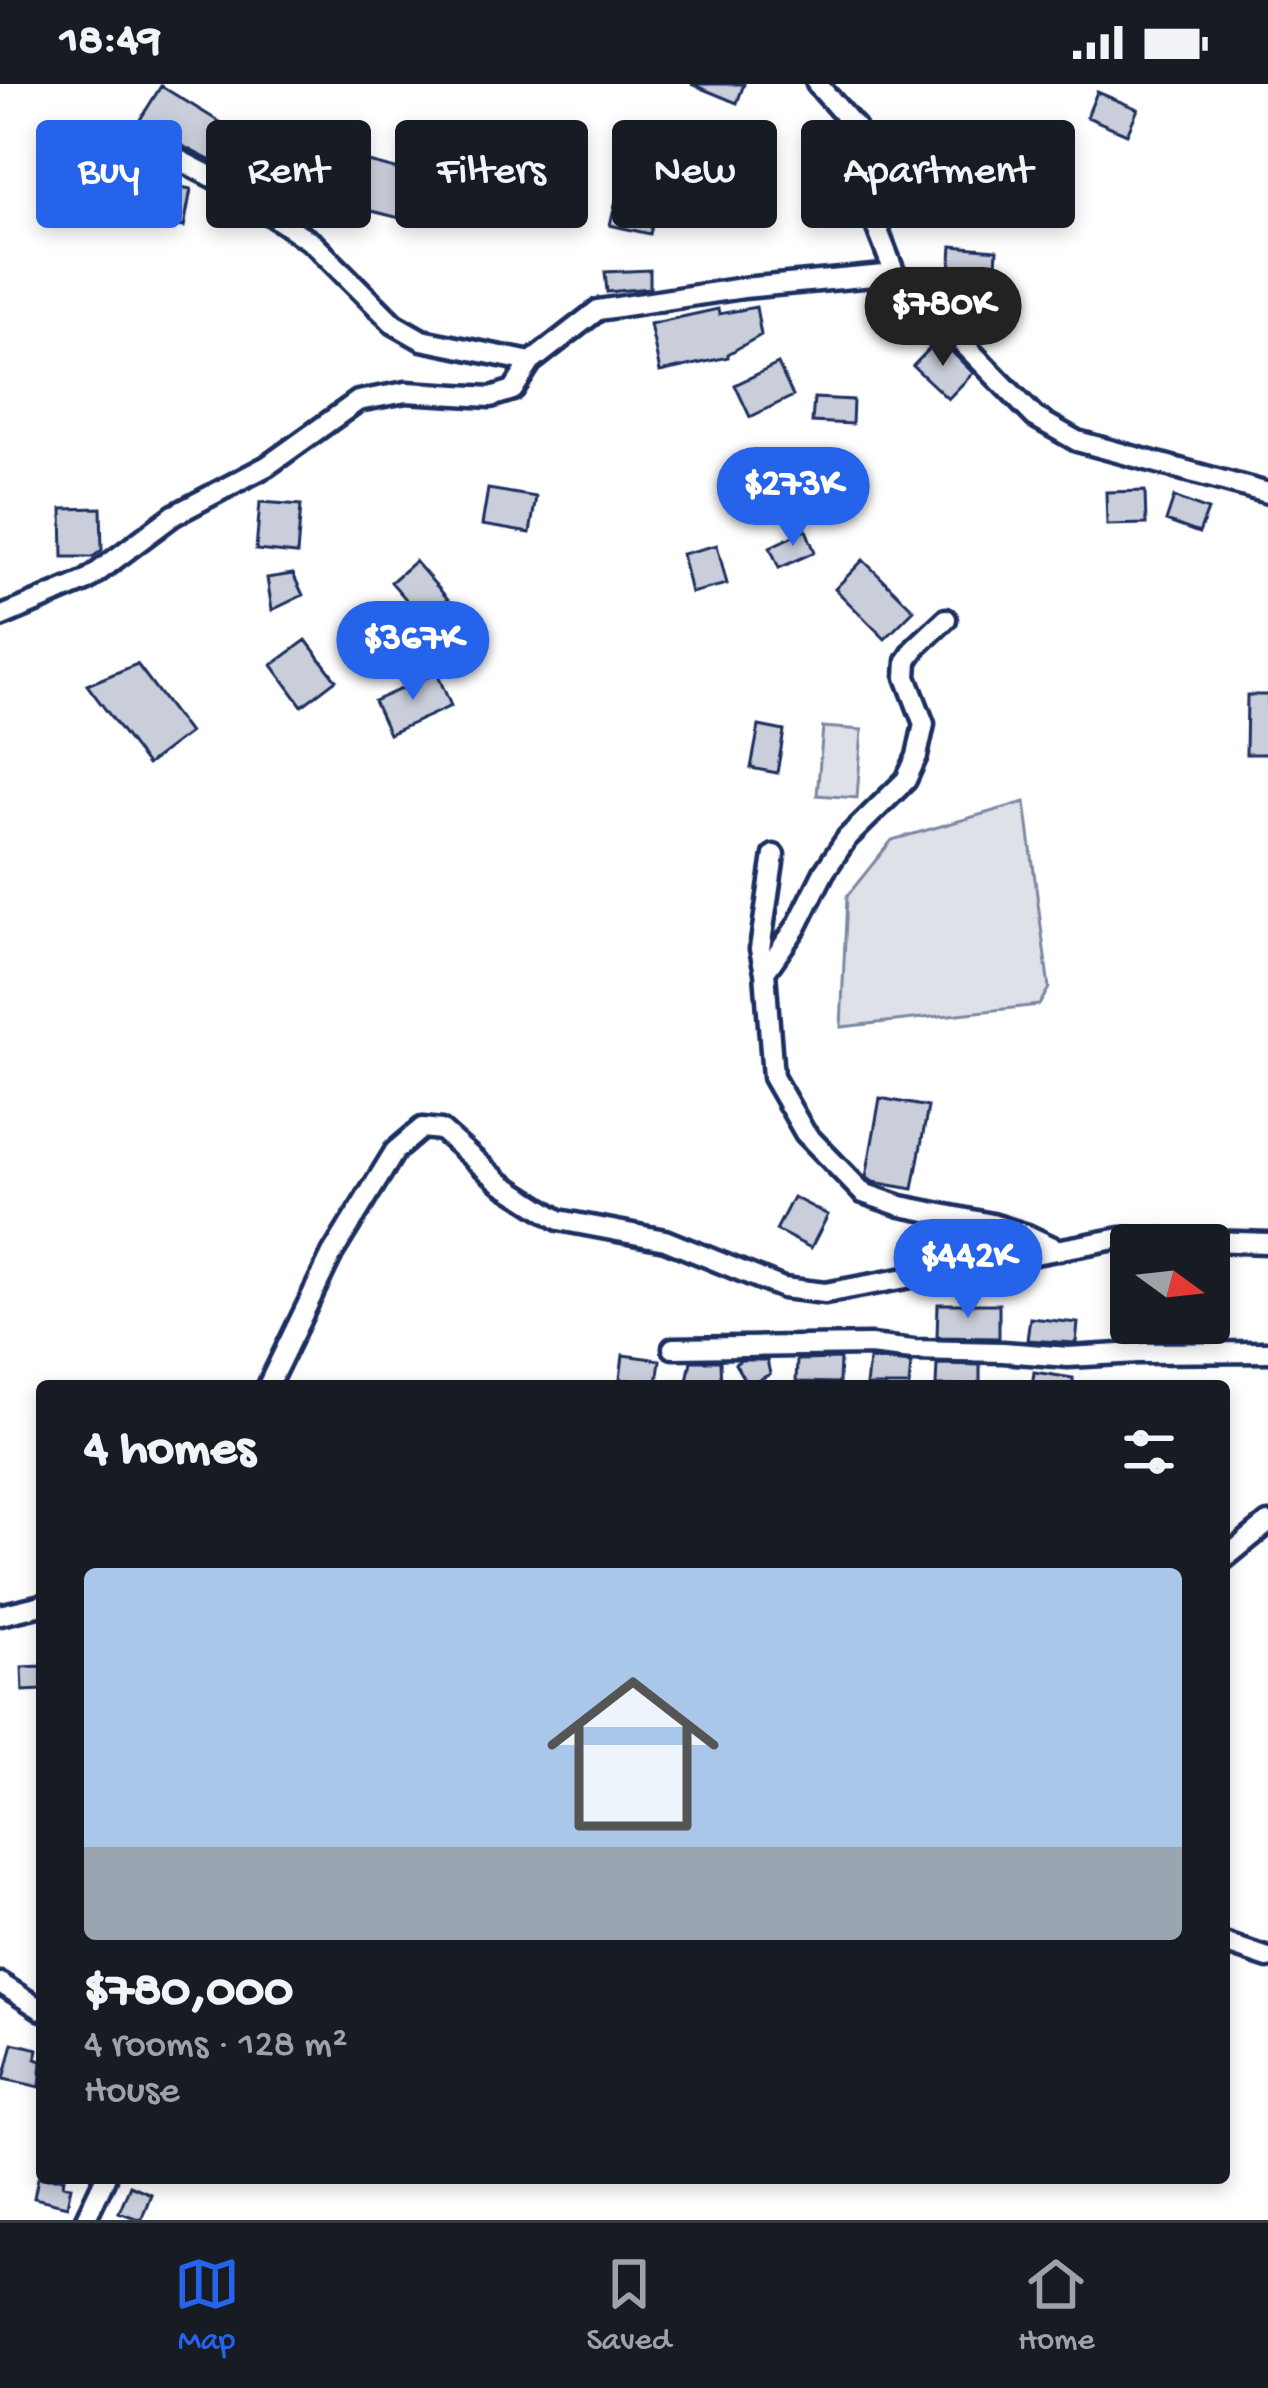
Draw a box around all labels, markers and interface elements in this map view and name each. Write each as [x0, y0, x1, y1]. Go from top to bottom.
text: 18:49 [60, 16, 161, 69]
chip: Buy [36, 120, 182, 228]
chip: Rent [206, 120, 371, 228]
chip: Filters [395, 120, 588, 228]
chip: New [612, 120, 777, 228]
chip: Apartment [801, 120, 1075, 228]
pin: $780K [859, 267, 1027, 369]
text: $780K [892, 283, 994, 329]
pin: $273K [709, 447, 877, 549]
text: $273K [744, 463, 842, 509]
pin: $367K [329, 601, 497, 703]
text: $367K [363, 617, 463, 663]
pin: $442K [884, 1219, 1052, 1321]
north arrow [1110, 1224, 1230, 1344]
map controls [1110, 1224, 1230, 1344]
text: $442K [920, 1235, 1016, 1281]
icon: filters [1116, 1419, 1182, 1485]
text: 4 homes [84, 1422, 255, 1482]
icon: home [525, 1646, 741, 1862]
text: $780,000 [84, 1964, 293, 2024]
text: 4 rooms · 128 m² [84, 2024, 347, 2070]
text: House [84, 2070, 179, 2116]
tab: Map [174, 2251, 240, 2361]
tab: Saved [587, 2251, 671, 2361]
tab: Home [1018, 2251, 1094, 2361]

